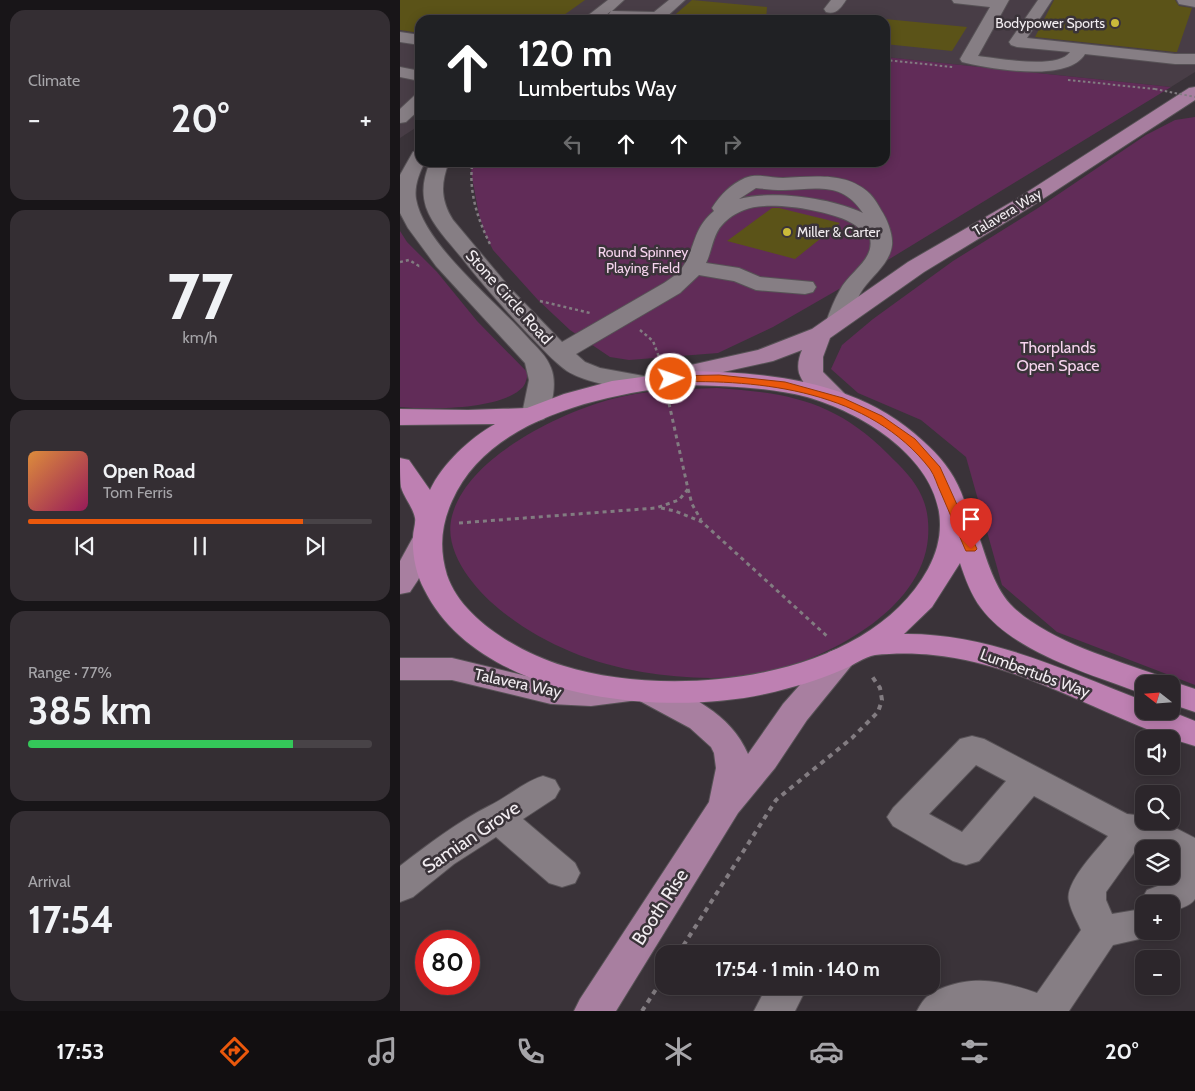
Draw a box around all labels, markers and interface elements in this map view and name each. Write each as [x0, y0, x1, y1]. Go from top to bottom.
place label: Bodypower Sports [995, 14, 1105, 32]
marker: Bodypower Sports [1109, 17, 1121, 29]
text: 120 m [518, 32, 612, 75]
icon: ahead [435, 35, 500, 100]
text: Climate [28, 71, 80, 90]
text: Lumbertubs Way [518, 75, 677, 102]
text: 20° [171, 95, 229, 142]
text: − [28, 102, 40, 136]
text: + [360, 102, 372, 136]
icon: left [559, 130, 587, 158]
icon: ahead [612, 130, 640, 158]
icon: ahead [665, 130, 693, 158]
icon: right [718, 130, 746, 158]
street label: Talavera Way [969, 184, 1045, 240]
place label: Miller & Carter [797, 223, 881, 241]
marker: Miller & Carter [781, 226, 793, 238]
park label: Round Spinney Playing Field [598, 243, 688, 277]
street label: Stone Circle Road [462, 246, 556, 348]
text: 77 [167, 256, 233, 335]
text: km/h [182, 328, 218, 347]
park label: Thorplands Open Space [1016, 338, 1100, 375]
position arrow [644, 352, 696, 404]
text: Open Road [103, 460, 195, 483]
text: Tom Ferris [103, 483, 173, 502]
pin [950, 498, 992, 549]
icon: arrive [957, 505, 985, 533]
icon: previous [71, 532, 99, 560]
icon: pause [186, 532, 214, 560]
icon: next [301, 532, 329, 560]
street label: Lumbertubs Way [978, 644, 1092, 702]
text: Range · 77% [28, 663, 112, 682]
street label: Talavera Way [473, 665, 563, 701]
north arrow [1135, 675, 1180, 720]
map controls [1135, 675, 1180, 995]
text: 385 km [28, 687, 152, 734]
button: sound [1135, 730, 1180, 775]
button: search [1135, 785, 1180, 830]
street label: Samian Grove [418, 796, 524, 878]
button: layers [1135, 840, 1180, 885]
street label: Booth Rise [627, 864, 693, 949]
text: Arrival [28, 872, 71, 891]
button: + [1135, 895, 1180, 940]
text: 17:54 [28, 896, 114, 943]
speed limit sign: 80 [415, 930, 480, 995]
button: − [1135, 950, 1180, 995]
text: 17:54 · 1 min · 140 m [715, 958, 880, 981]
icon: directions [217, 1034, 252, 1069]
icon: music [365, 1034, 400, 1069]
icon: phone [513, 1034, 548, 1069]
icon: climate [661, 1034, 696, 1069]
icon: car [809, 1034, 844, 1069]
icon: filters [957, 1034, 992, 1069]
text: 17:53 [56, 1038, 104, 1065]
text: 20° [1105, 1038, 1138, 1065]

